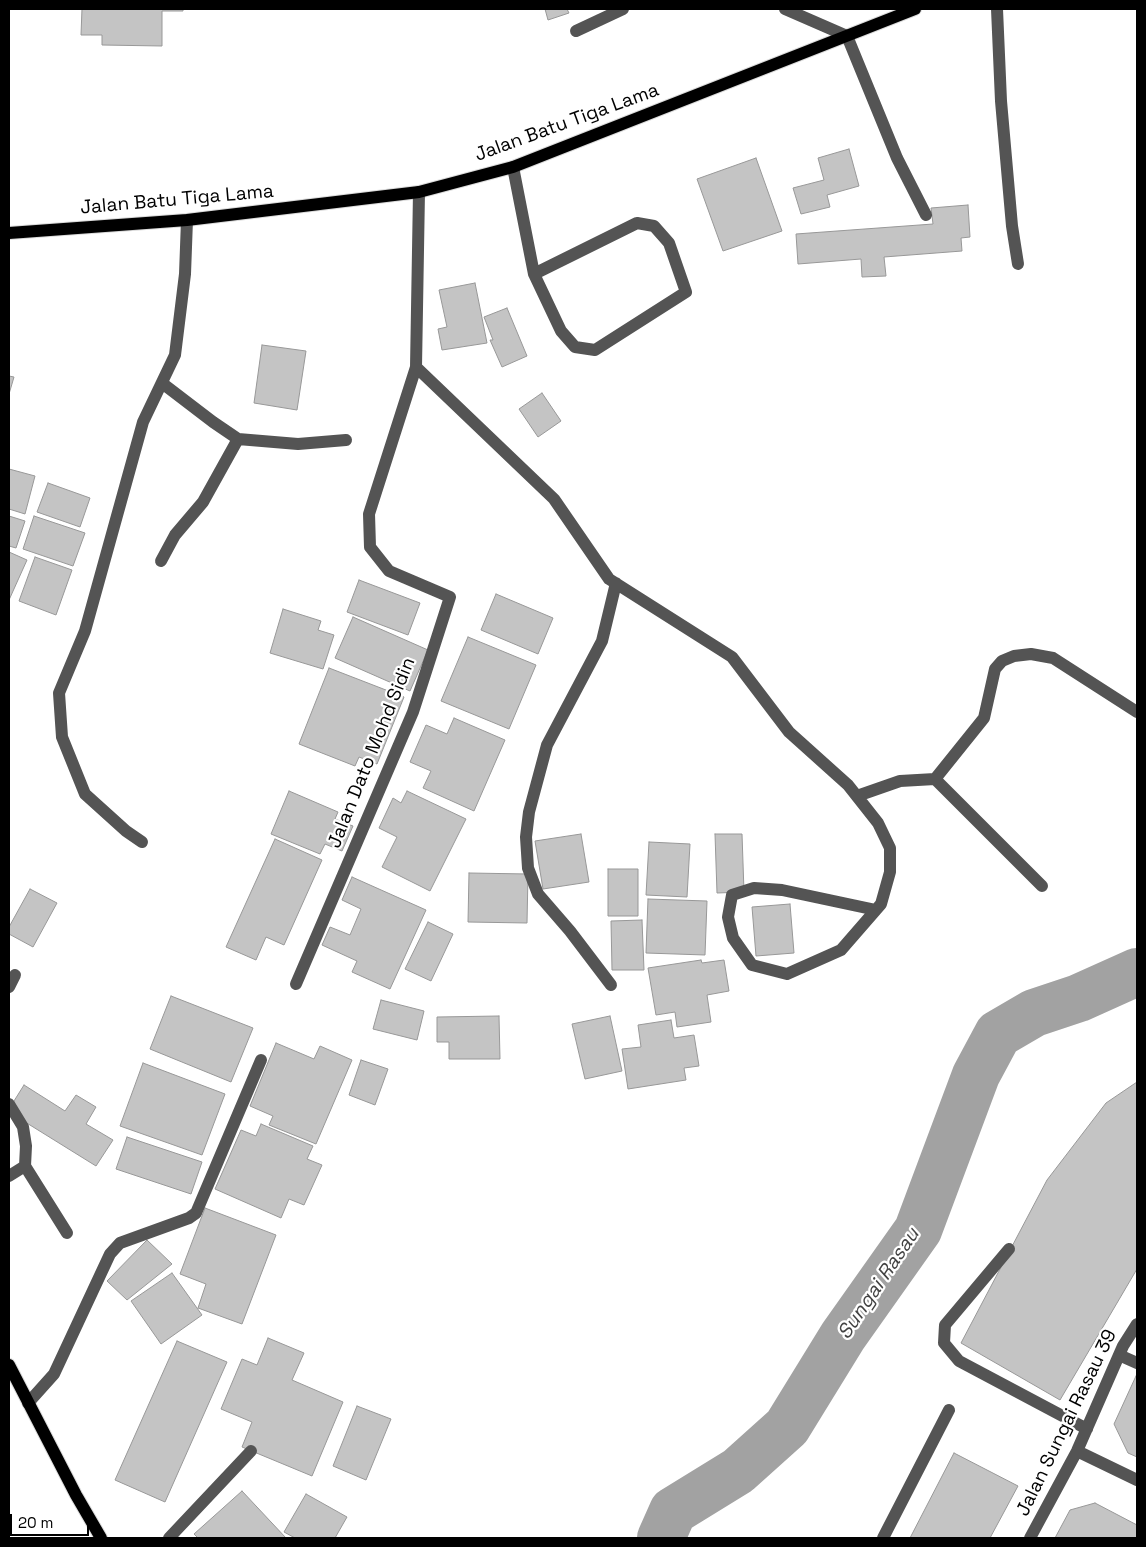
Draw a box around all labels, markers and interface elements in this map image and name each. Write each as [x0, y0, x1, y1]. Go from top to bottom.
street label: Jalan Batu Tiga Lama [472, 79, 662, 167]
street label: Jalan Batu Tiga Lama [79, 180, 275, 220]
street label: Jalan Dato Mohd Sidin [323, 654, 421, 852]
water label: Sungai Rasau [833, 1224, 925, 1344]
street label: Jalan Sungai Rasau 39 [1012, 1326, 1122, 1520]
scale bar [12, 1504, 91, 1536]
text: 20 m [18, 1513, 53, 1532]

